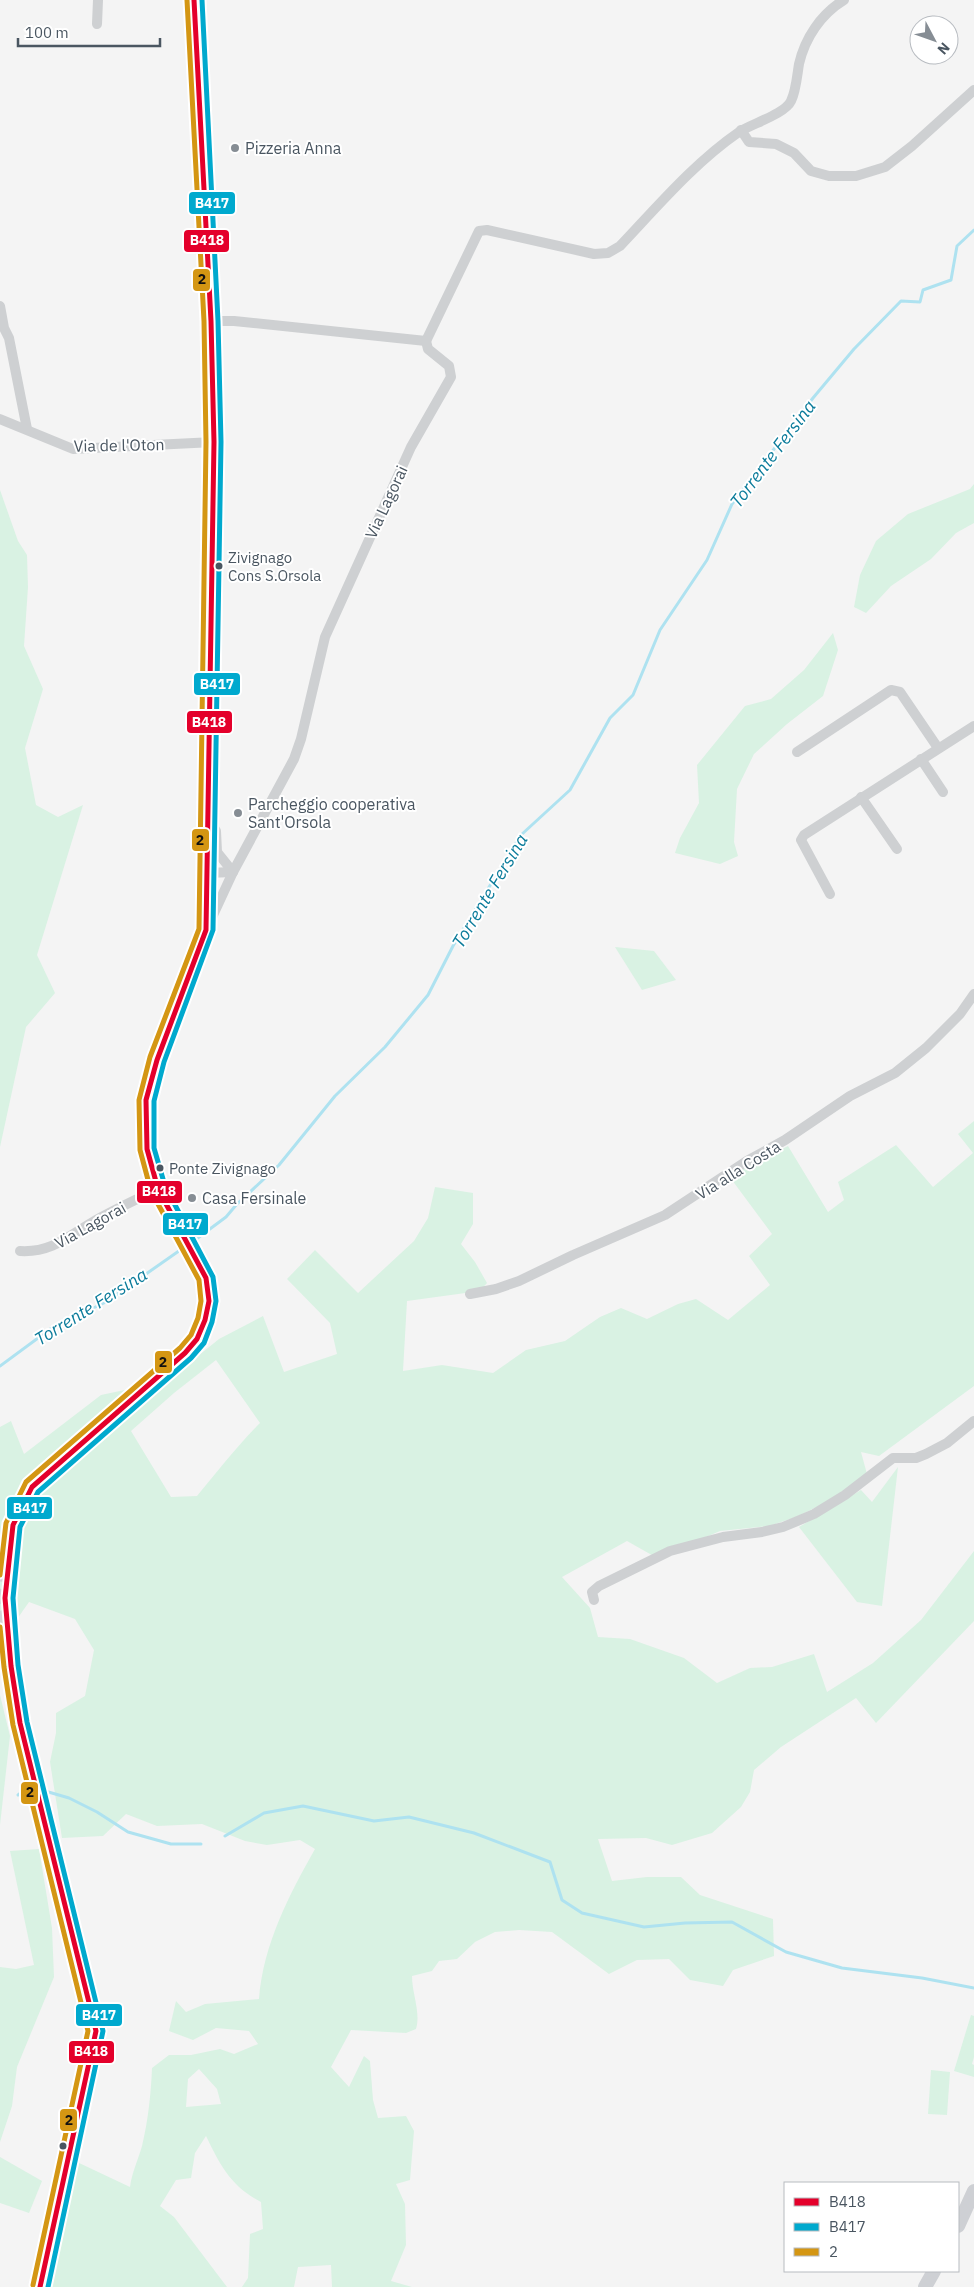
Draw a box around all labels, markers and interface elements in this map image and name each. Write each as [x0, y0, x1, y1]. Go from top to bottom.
scale bar [18, 15, 160, 47]
north arrow [909, 15, 959, 65]
text: 100 m [25, 23, 69, 42]
text: N [934, 39, 954, 58]
place label: Pizzeria Anna [245, 138, 342, 158]
marker: Pizzeria Anna [229, 142, 241, 154]
line badge: B417 [188, 191, 236, 215]
text: B417 [195, 194, 229, 212]
line badge: B418 [183, 229, 230, 253]
text: B418 [190, 231, 224, 249]
line badge: 2 [192, 268, 211, 292]
text: 2 [198, 270, 206, 288]
water label: Torrente Fersina [725, 395, 821, 512]
street label: Via de l'Oton [73, 434, 165, 456]
street label: Via Lagorai [360, 462, 412, 542]
place label: Zivignago Cons S.Orsola [228, 548, 321, 585]
marker: Zivignago Cons S.Orsola [214, 561, 224, 571]
line badge: B417 [193, 672, 241, 696]
text: B417 [200, 675, 234, 693]
line badge: B418 [186, 710, 233, 734]
text: B418 [192, 713, 226, 731]
place label: Parcheggio cooperativa Sant'Orsola [248, 794, 416, 832]
marker: Parcheggio cooperativa Sant'Orsola [232, 807, 244, 819]
line badge: 2 [191, 828, 210, 852]
water label: Torrente Fersina [446, 829, 533, 952]
text: 2 [196, 831, 204, 849]
street label: Via alla Costa [692, 1136, 785, 1204]
place label: Ponte Zivignago [169, 1159, 276, 1178]
marker: Ponte Zivignago [155, 1163, 165, 1173]
line badge: B418 [136, 1180, 183, 1204]
text: B418 [142, 1182, 176, 1200]
place label: Casa Fersinale [202, 1188, 307, 1208]
marker: Casa Fersinale [186, 1192, 198, 1204]
street label: Via Lagorai [51, 1197, 129, 1253]
line badge: B417 [162, 1212, 209, 1236]
text: B417 [168, 1215, 202, 1233]
water label: Torrente Fersina [30, 1263, 152, 1351]
line badge: 2 [154, 1350, 173, 1374]
text: 2 [159, 1353, 167, 1371]
line badge: B417 [6, 1496, 53, 1520]
text: B417 [13, 1499, 47, 1517]
line badge: 2 [20, 1781, 39, 1805]
text: 2 [26, 1783, 34, 1801]
line badge: B417 [75, 2003, 123, 2027]
text: B417 [82, 2006, 116, 2024]
line badge: B418 [68, 2040, 115, 2064]
text: B418 [74, 2042, 108, 2060]
line badge: 2 [59, 2108, 78, 2132]
text: 2 [65, 2111, 73, 2129]
unlabelled marker [58, 2141, 68, 2151]
legend [784, 2182, 959, 2272]
text: B418 [829, 2192, 866, 2211]
text: B417 [829, 2217, 866, 2236]
text: 2 [829, 2242, 838, 2261]

